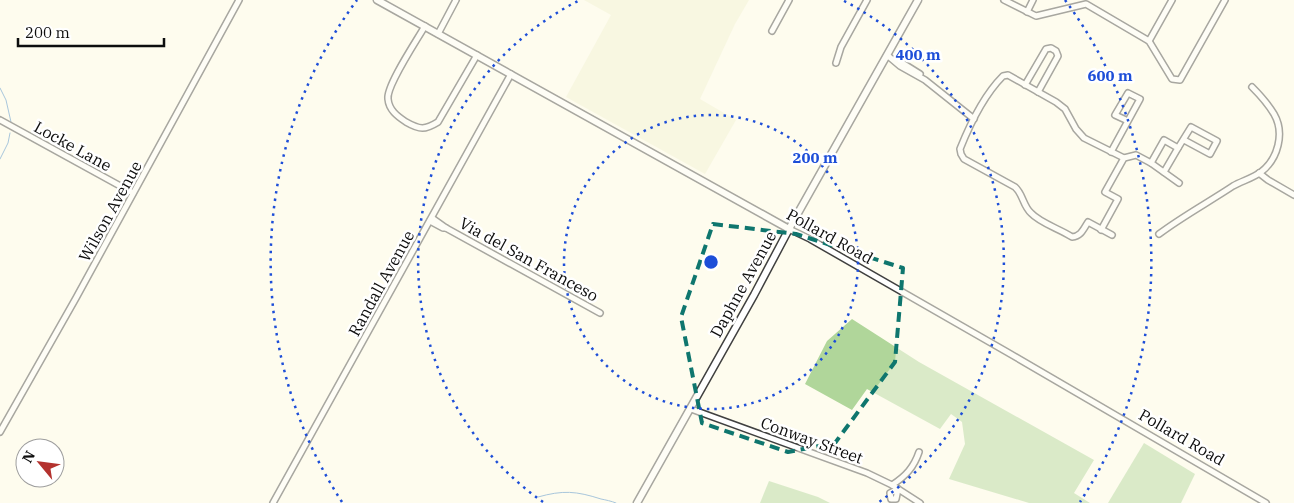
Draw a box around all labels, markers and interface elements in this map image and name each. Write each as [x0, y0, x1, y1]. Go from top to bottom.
scale bar [18, 15, 164, 47]
text: 200 m [25, 23, 70, 42]
text: 400 m [895, 45, 941, 64]
text: 600 m [1087, 66, 1133, 85]
street label: Locke Lane [31, 117, 115, 175]
text: 200 m [792, 148, 838, 167]
street label: Wilson Avenue [74, 157, 146, 265]
street label: Pollard Road [783, 204, 877, 268]
street label: Via del San Franceso [456, 212, 602, 306]
street label: Randall Avenue [344, 227, 418, 339]
street label: Daphne Avenue [706, 227, 780, 341]
centre of rings [702, 253, 720, 271]
street label: Pollard Road [1136, 404, 1229, 470]
street label: Conway Street [758, 412, 866, 468]
north arrow [15, 438, 65, 488]
text: N [18, 447, 39, 466]

